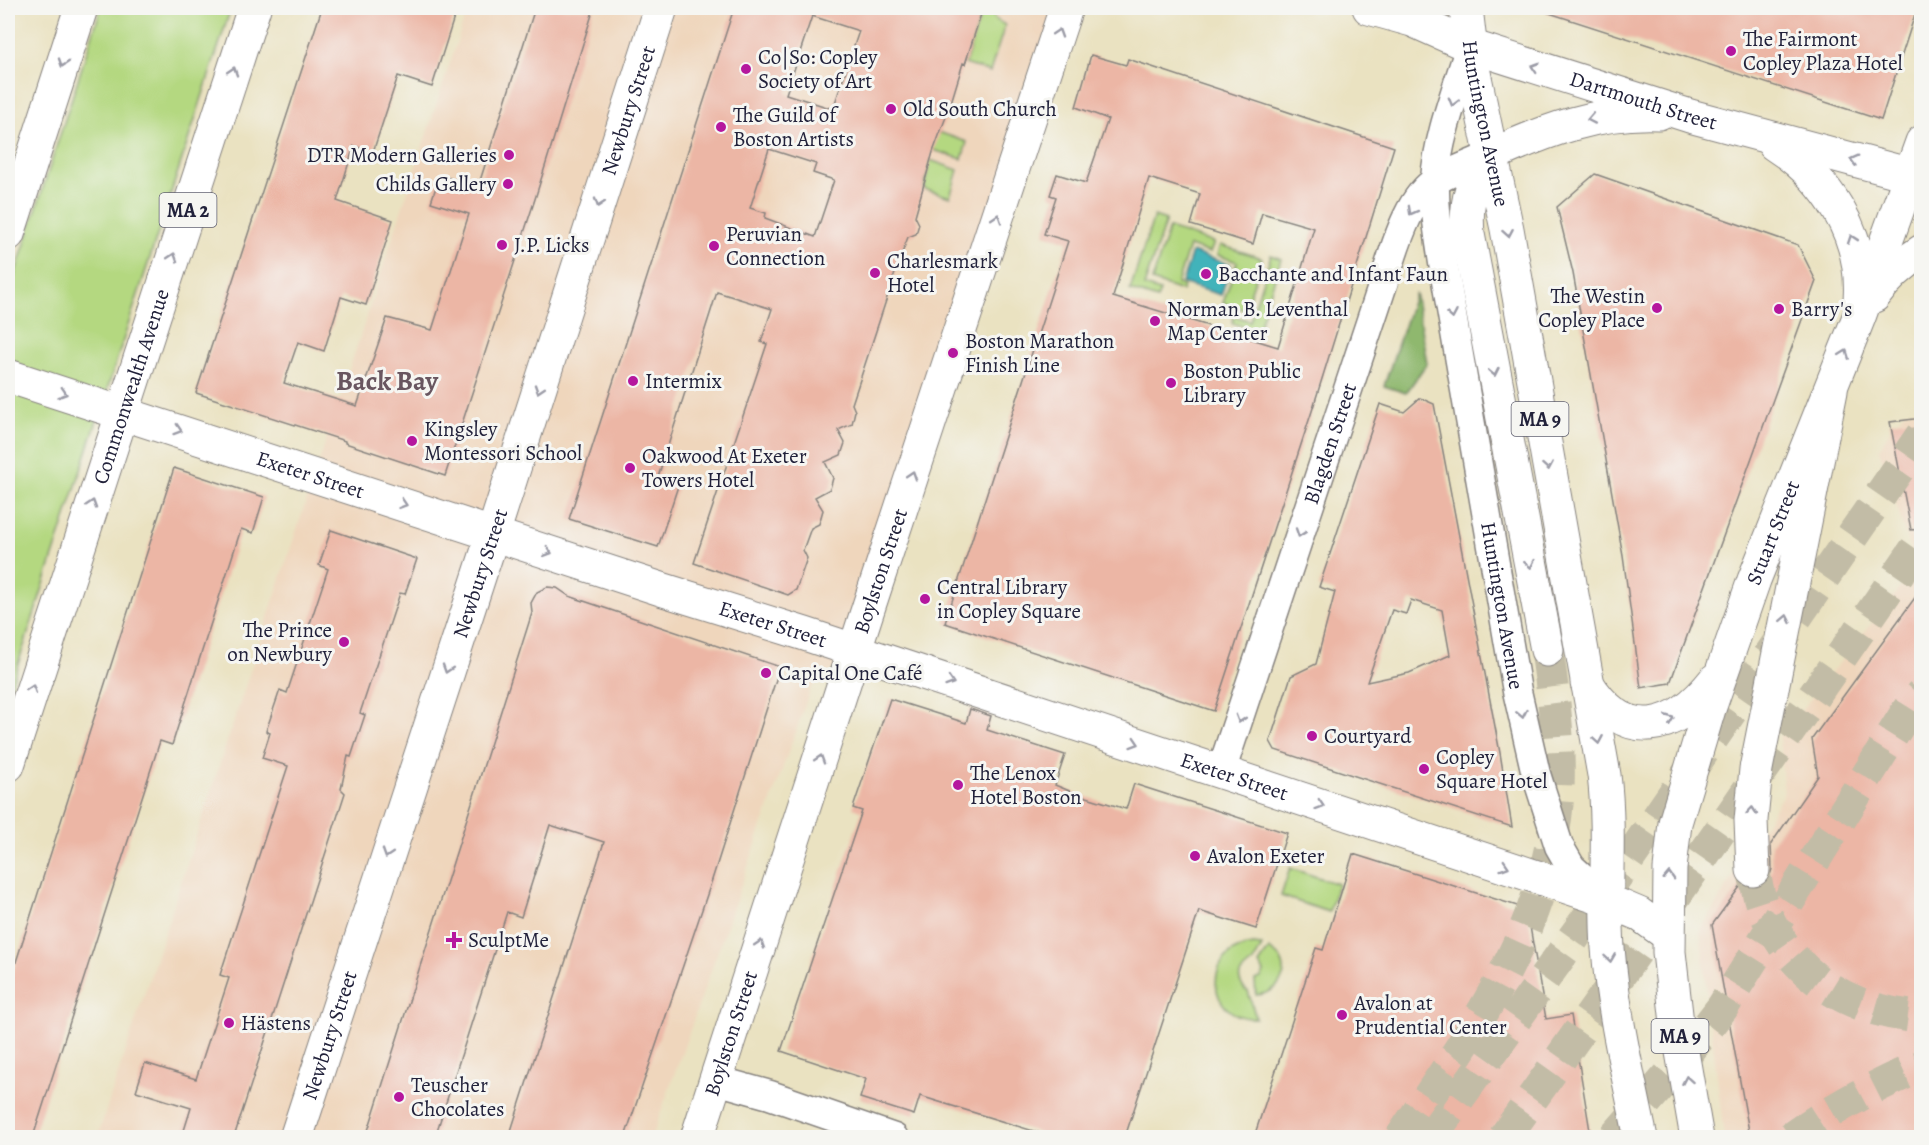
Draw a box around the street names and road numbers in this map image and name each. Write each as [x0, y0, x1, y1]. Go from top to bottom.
street label: Huntington Avenue [1456, 38, 1516, 209]
street label: Newbury Street [594, 42, 662, 179]
street label: Dartmouth Street [1566, 65, 1720, 137]
road number: MA 2 [160, 193, 216, 227]
street label: Commonwealth Avenue [86, 285, 176, 488]
street label: Blagden Street [1297, 379, 1363, 508]
road number: MA 9 [1512, 402, 1568, 436]
street label: Exeter Street [253, 444, 368, 505]
street label: Stuart Street [1739, 476, 1806, 589]
street label: Newbury Street [446, 505, 514, 642]
street label: Boylston Street [847, 505, 914, 637]
street label: Huntington Avenue [1474, 520, 1530, 691]
street label: Exeter Street [715, 594, 830, 654]
street label: Exeter Street [1177, 746, 1292, 807]
street label: Newbury Street [295, 967, 364, 1104]
street label: Boylston Street [697, 967, 764, 1100]
road number: MA 9 [1652, 1019, 1708, 1053]

